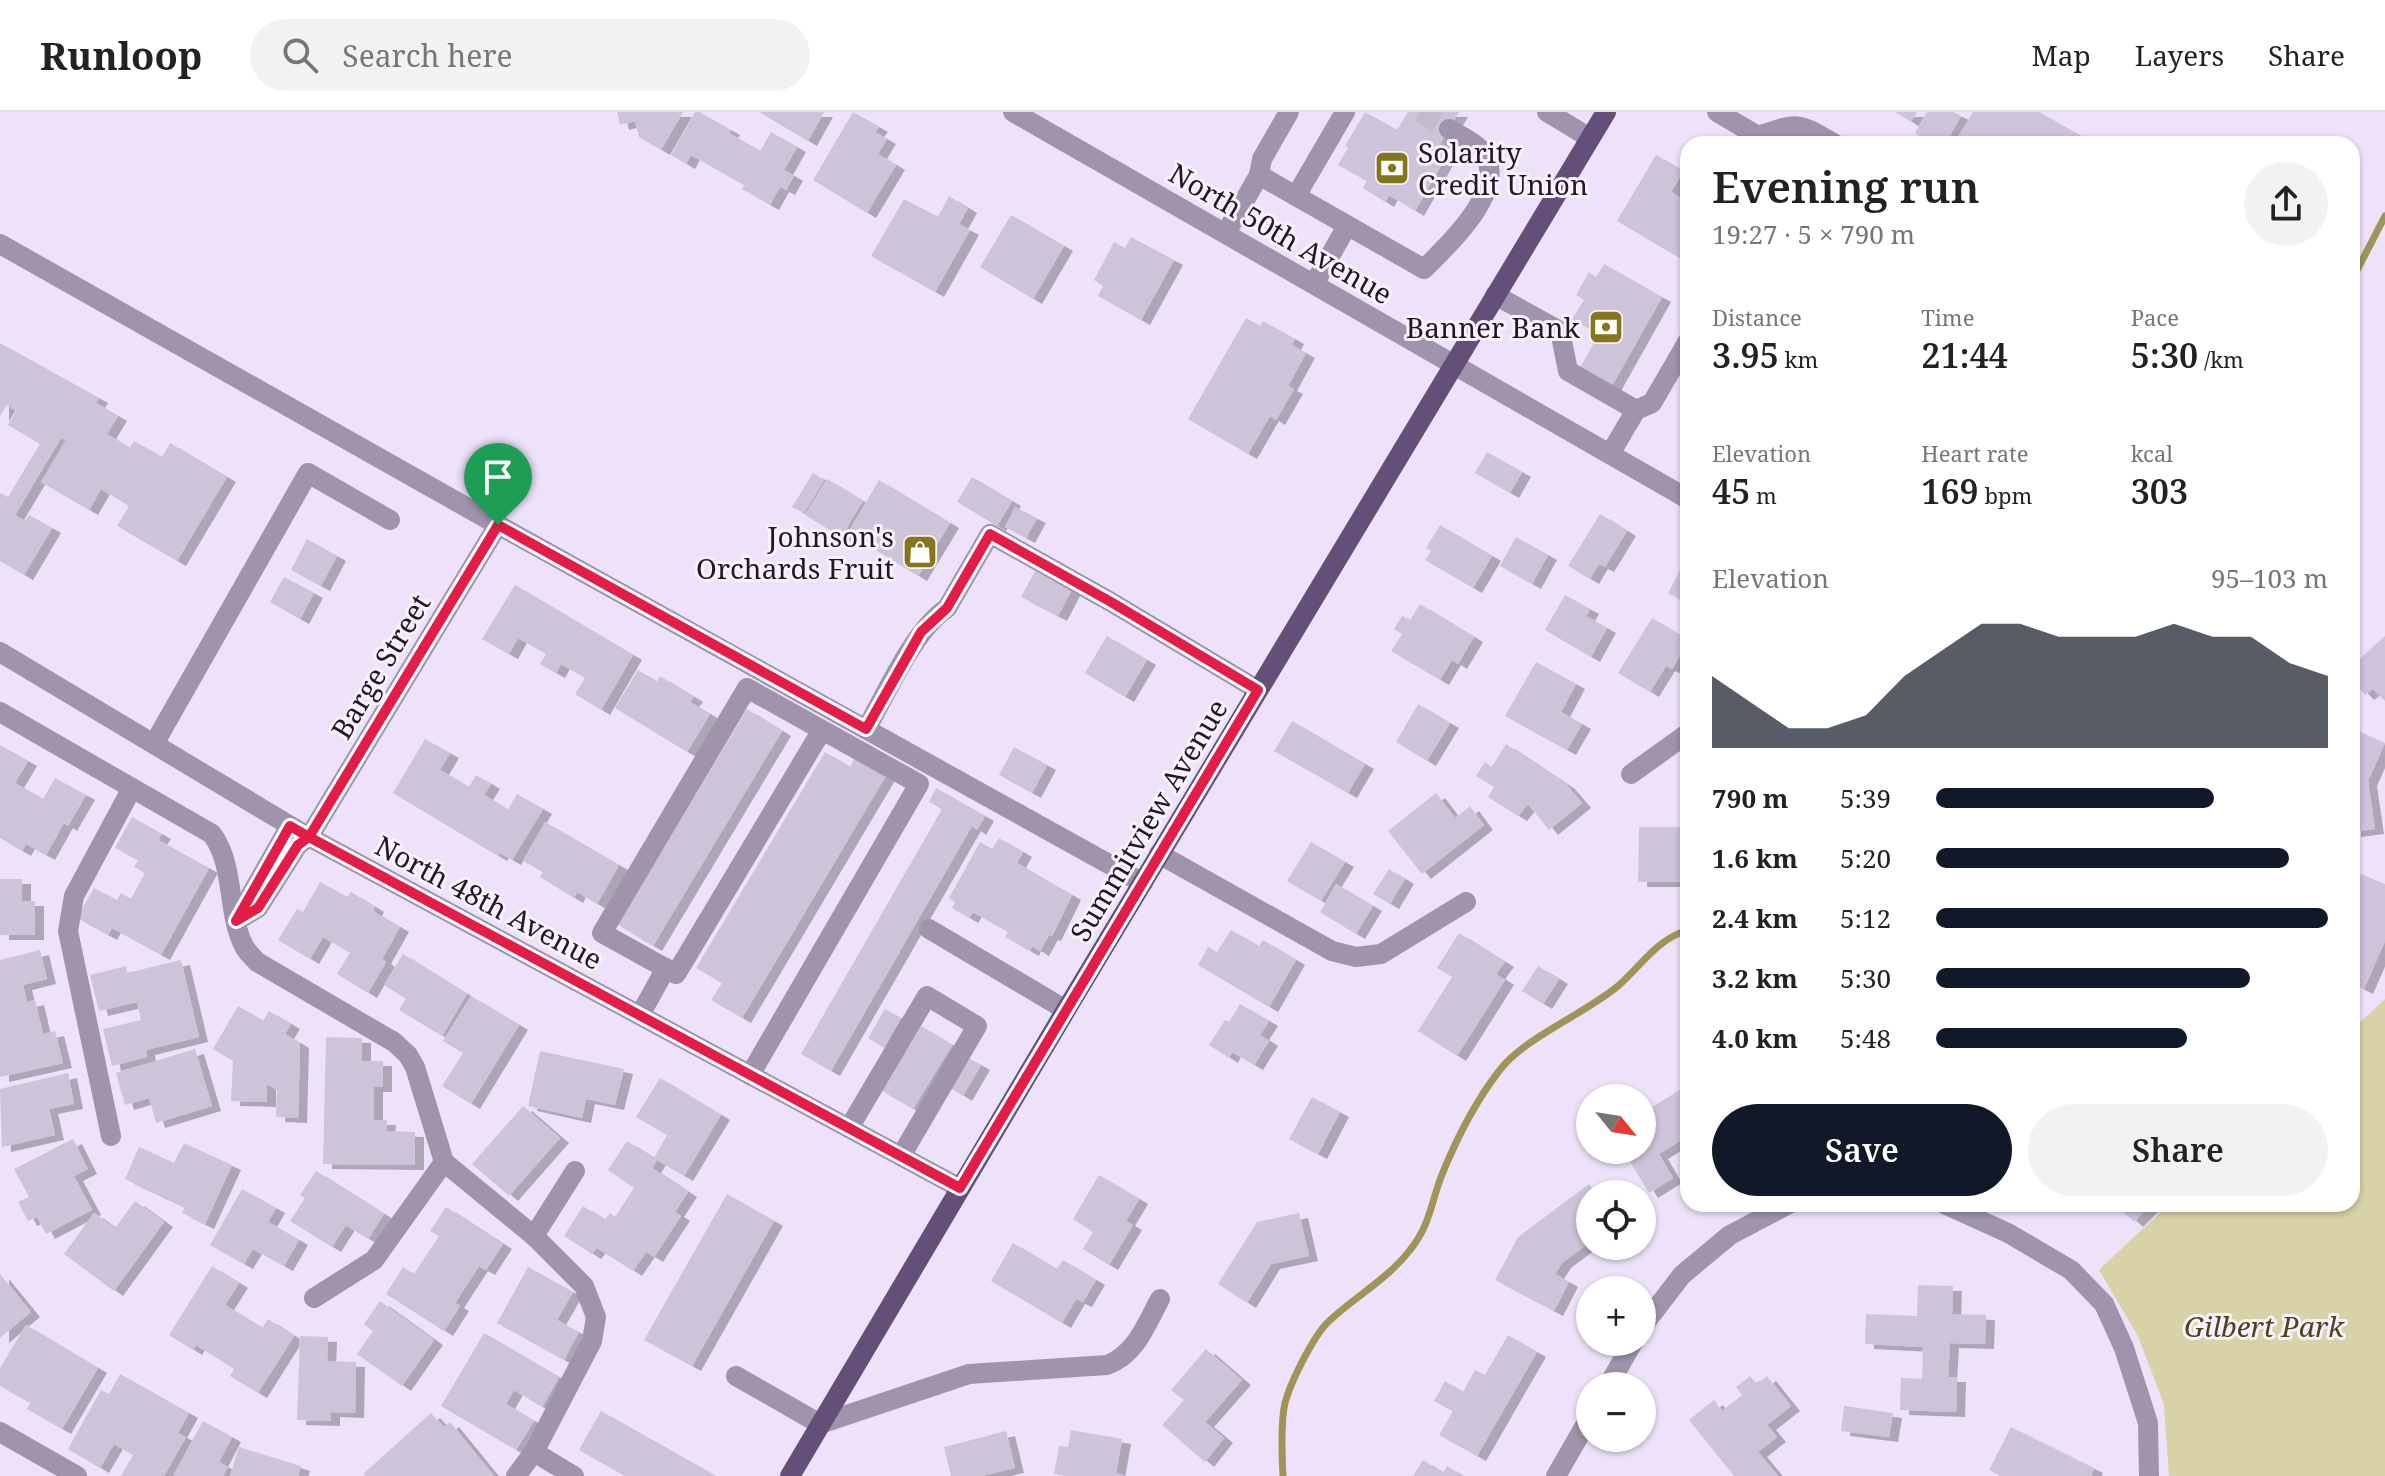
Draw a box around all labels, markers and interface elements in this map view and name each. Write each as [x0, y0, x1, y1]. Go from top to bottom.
search box [250, 19, 810, 91]
text: Runloop [40, 29, 202, 81]
icon: search [278, 33, 322, 77]
text: Search here [342, 35, 513, 76]
text: Map [2032, 36, 2091, 74]
text: Layers [2135, 36, 2224, 74]
text: Share [2268, 36, 2345, 74]
place label: Solarity Credit Union [1418, 133, 1588, 203]
bank icon: Solarity Credit Union [1373, 149, 1411, 187]
street label: North 50th Avenue [1162, 154, 1400, 312]
text: Evening run [1712, 156, 1980, 216]
button: share [2244, 162, 2328, 246]
text: 19:27 · 5 × 790 m [1712, 216, 1915, 252]
text: Distance [1712, 302, 1802, 332]
text: Time [1921, 302, 1974, 332]
text: Pace [2131, 302, 2179, 332]
place label: Banner Bank [1406, 308, 1581, 346]
bank icon: Banner Bank [1587, 308, 1625, 346]
text: 3.95 [1712, 332, 1779, 378]
text: 21:44 [1921, 332, 2008, 378]
text: 5:30 [2131, 332, 2198, 378]
text: km [1779, 344, 1818, 374]
text: /km [2198, 344, 2244, 374]
text: Elevation [1712, 438, 1811, 468]
text: Heart rate [1921, 438, 2029, 468]
text: kcal [2131, 438, 2173, 468]
pin [464, 443, 532, 525]
icon: arrive [476, 455, 520, 499]
text: 45 [1712, 468, 1750, 514]
text: 169 [1921, 468, 1979, 514]
text: 303 [2131, 468, 2188, 514]
text: m [1750, 480, 1777, 510]
text: bpm [1979, 480, 2032, 510]
place label: Johnson's Orchards Fruit [696, 517, 894, 587]
shop icon: Johnson's Orchards Fruit [901, 533, 939, 571]
text: Elevation [1712, 560, 1829, 596]
text: 95–103 m [2211, 560, 2328, 596]
street label: Barge Street [322, 586, 438, 746]
street label: Summitview Avenue [1061, 692, 1235, 948]
text: 790 m [1712, 780, 1788, 816]
text: 5:39 [1840, 780, 1891, 816]
street label: North 48th Avenue [369, 826, 609, 978]
text: 1.6 km [1712, 840, 1798, 876]
text: 5:20 [1840, 840, 1891, 876]
text: 2.4 km [1712, 900, 1798, 936]
text: 5:12 [1840, 900, 1891, 936]
text: 3.2 km [1712, 960, 1798, 996]
text: 5:30 [1840, 960, 1891, 996]
text: 4.0 km [1712, 1020, 1798, 1056]
text: 5:48 [1840, 1020, 1891, 1056]
north arrow [1576, 1084, 1656, 1164]
map controls [1576, 1084, 1656, 1452]
button: Save [1712, 1104, 2012, 1196]
button: Share [2028, 1104, 2328, 1196]
button: locate [1576, 1180, 1656, 1260]
button: + [1576, 1276, 1656, 1356]
park label: Gilbert Park [2184, 1307, 2345, 1345]
button: − [1576, 1372, 1656, 1452]

